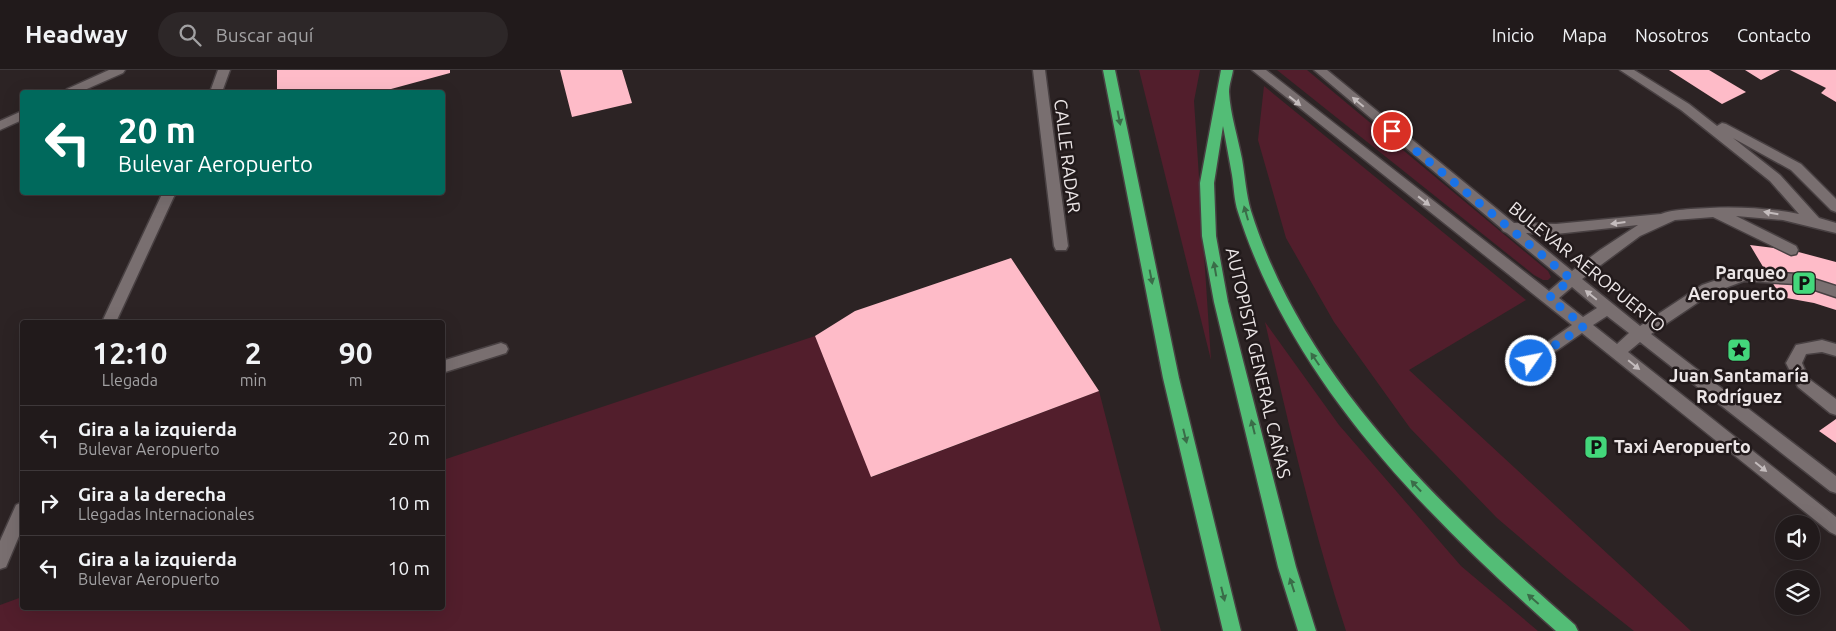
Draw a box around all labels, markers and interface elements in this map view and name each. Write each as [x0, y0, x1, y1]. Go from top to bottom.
search box [158, 12, 508, 57]
text: Headway [25, 21, 128, 48]
icon: search [176, 21, 204, 49]
text: Buscar aquí [216, 24, 313, 46]
text: Inicio [1492, 25, 1534, 45]
text: Mapa [1562, 25, 1607, 45]
text: Nosotros [1635, 25, 1709, 45]
text: Contacto [1737, 25, 1811, 45]
one-way arrow [1288, 95, 1301, 106]
one-way arrow [1351, 96, 1364, 107]
street label: CALLE RADAR [1051, 98, 1085, 214]
icon: left [35, 110, 100, 175]
text: 20 m [118, 110, 196, 150]
one-way arrow [1115, 110, 1123, 126]
pin [1371, 110, 1413, 152]
icon: arrive [1378, 117, 1406, 145]
text: Bulevar Aeropuerto [118, 151, 313, 176]
one-way arrow [1417, 195, 1430, 206]
street label: BULEVAR AEROPUERTO [1505, 197, 1670, 336]
one-way arrow [1241, 205, 1249, 220]
one-way arrow [1763, 209, 1779, 217]
one-way arrow [1610, 219, 1626, 227]
street label: AUTOPISTA GENERAL CAÑAS [1223, 245, 1296, 480]
one-way arrow [1211, 260, 1219, 276]
place label: Parqueo Aeropuerto [1688, 262, 1786, 303]
one-way arrow [1147, 270, 1155, 285]
parking icon: Parqueo Aeropuerto [1791, 270, 1817, 296]
one-way arrow [1584, 289, 1597, 300]
position arrow [1504, 334, 1556, 386]
text: 12:10 [92, 336, 167, 370]
text: 2 [245, 336, 262, 370]
text: 90 [339, 336, 373, 370]
place icon: Juan Santamaría Rodríguez [1726, 337, 1752, 363]
one-way arrow [1310, 352, 1320, 366]
one-way arrow [1628, 360, 1641, 371]
place label: Juan Santamaría Rodríguez [1669, 365, 1809, 406]
text: Llegada [102, 371, 158, 389]
text: min [240, 371, 267, 389]
text: m [349, 371, 363, 389]
text: Gira a la izquierda [78, 418, 237, 440]
one-way arrow [1249, 419, 1257, 434]
icon: left [35, 424, 63, 452]
text: 20 m [388, 427, 430, 449]
one-way arrow [1181, 428, 1189, 443]
parking icon: Taxi Aeropuerto [1583, 434, 1609, 460]
place label: Taxi Aeropuerto [1614, 436, 1751, 456]
text: Bulevar Aeropuerto [78, 440, 220, 458]
one-way arrow [1754, 461, 1767, 472]
one-way arrow [1410, 480, 1422, 492]
text: Gira a la derecha [78, 483, 226, 505]
icon: right [35, 489, 63, 517]
text: 10 m [388, 492, 430, 514]
text: Llegadas Internacionales [78, 505, 255, 523]
map controls [1775, 515, 1820, 615]
button: sound [1775, 515, 1820, 560]
text: Gira a la izquierda [78, 548, 237, 570]
icon: left [35, 554, 63, 582]
text: 10 m [388, 557, 430, 579]
text: Bulevar Aeropuerto [78, 570, 220, 588]
button: layers [1775, 570, 1820, 615]
one-way arrow [1288, 577, 1296, 592]
one-way arrow [1219, 586, 1227, 601]
one-way arrow [1527, 593, 1539, 605]

